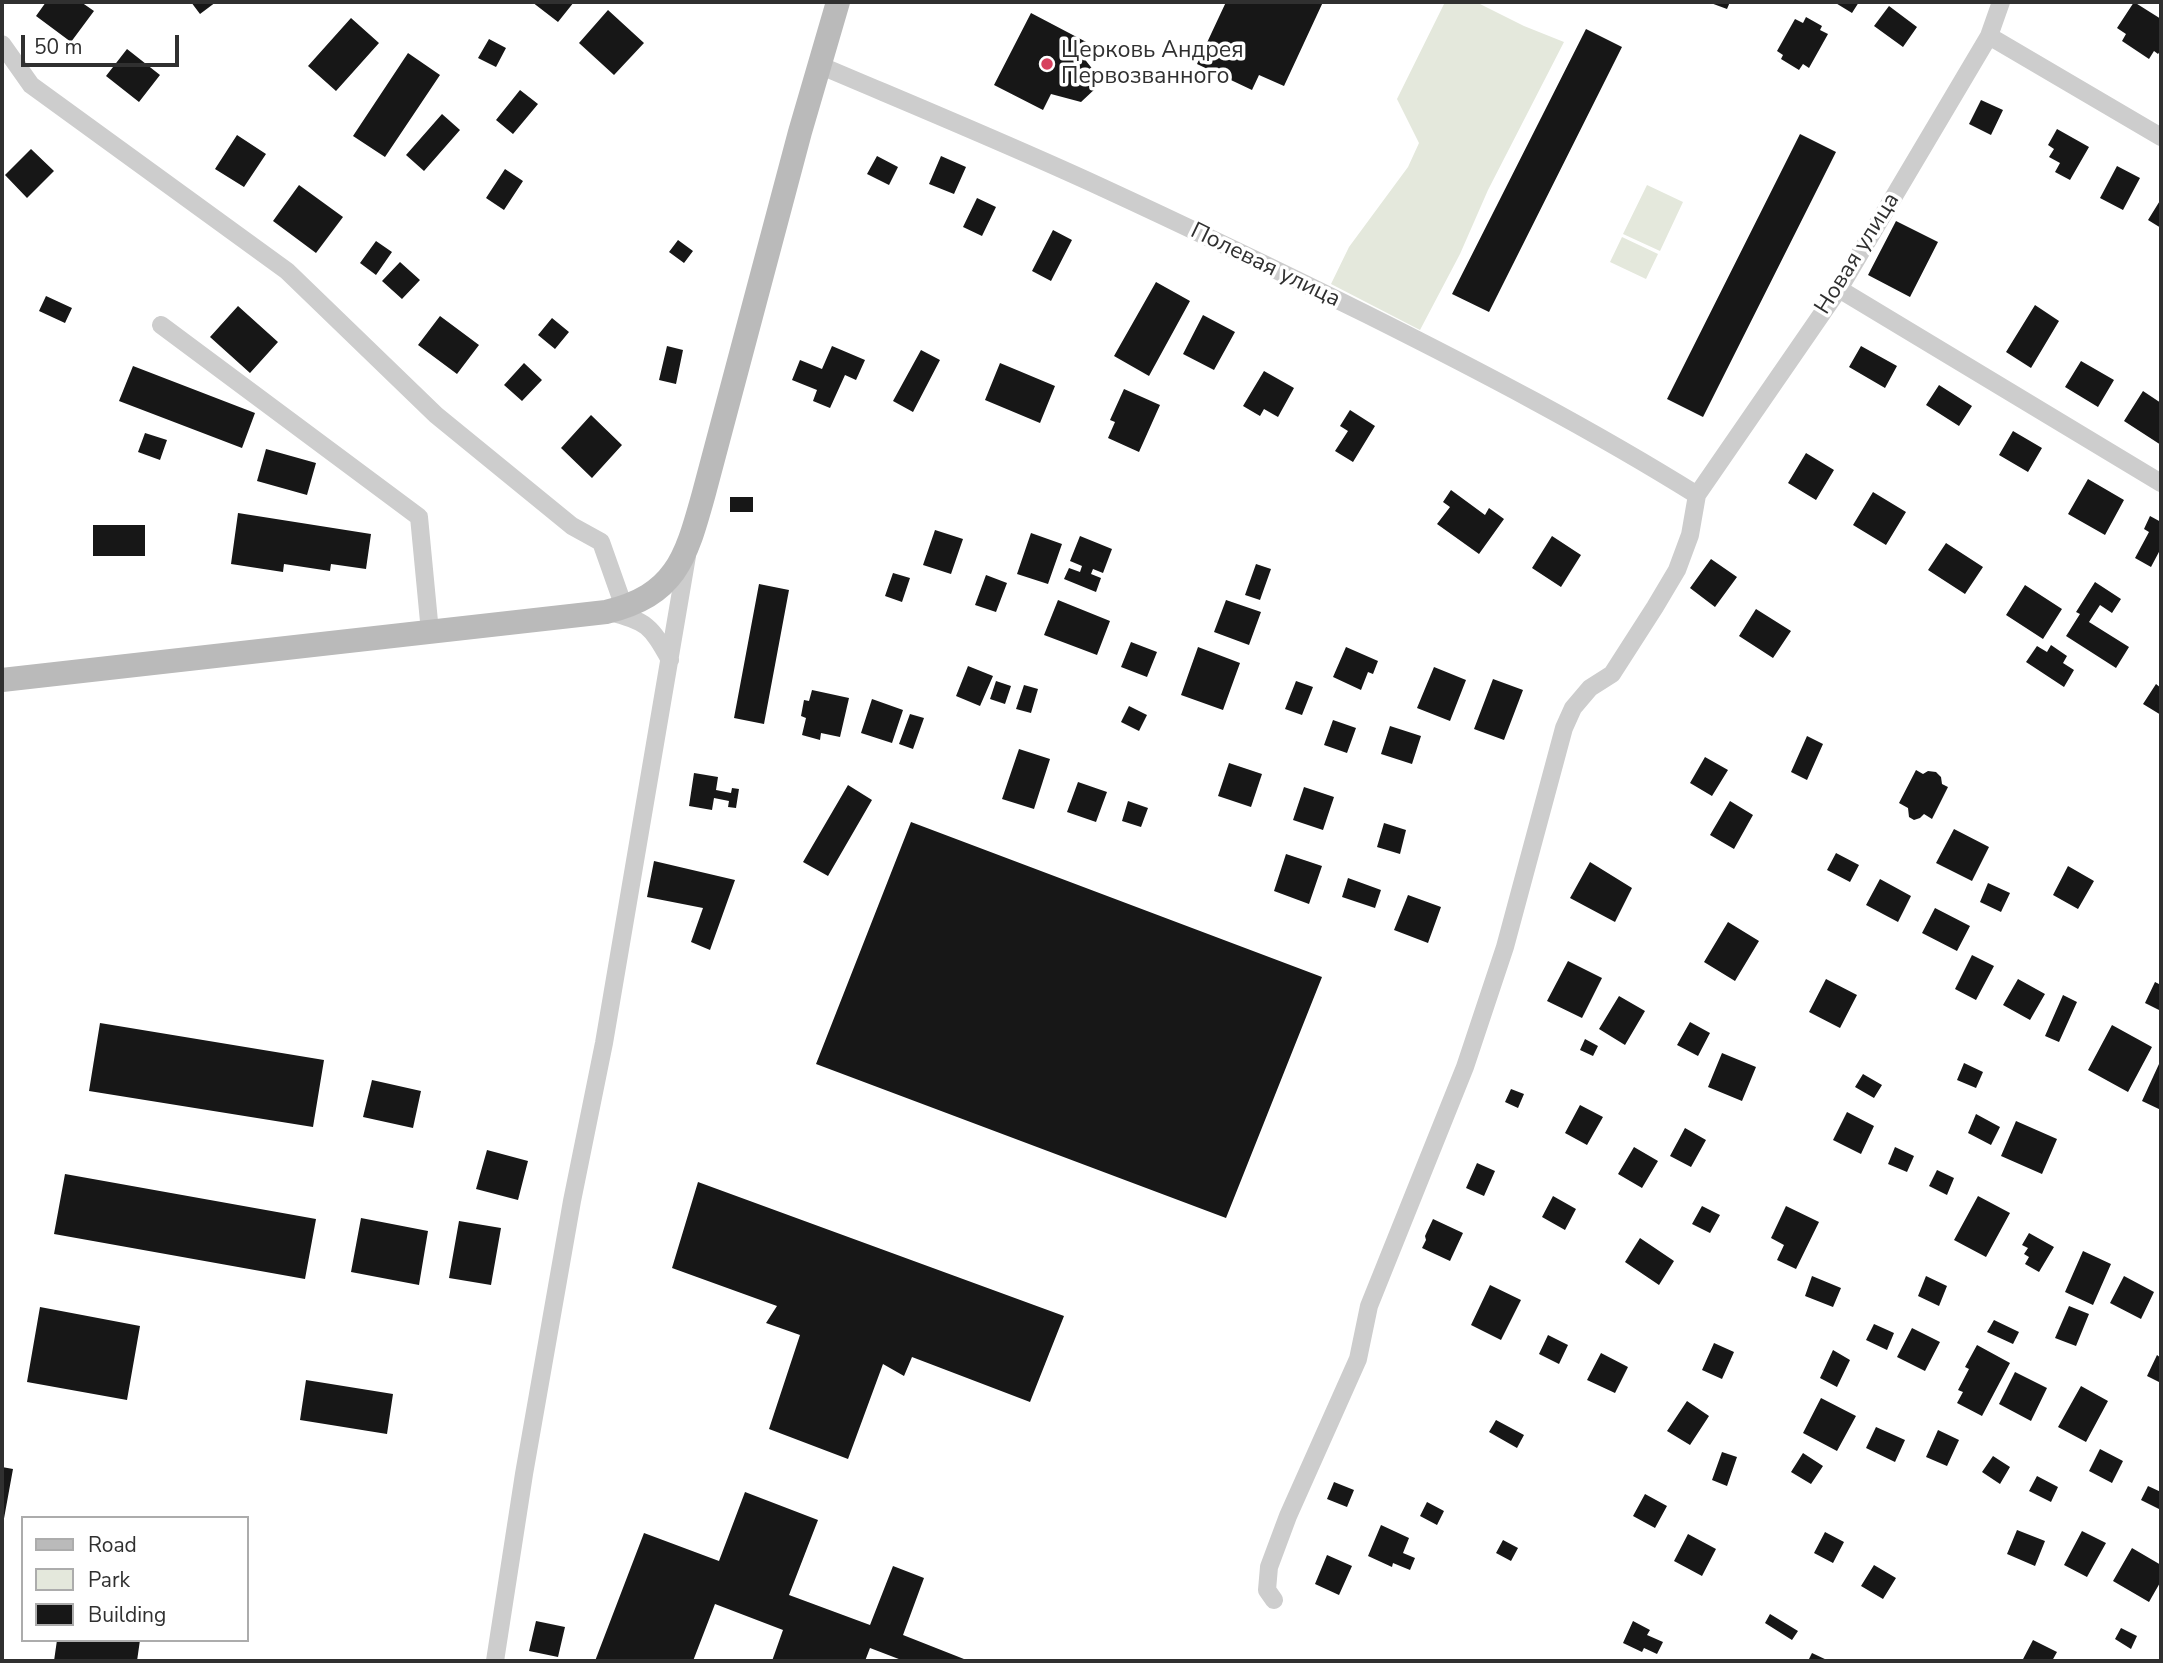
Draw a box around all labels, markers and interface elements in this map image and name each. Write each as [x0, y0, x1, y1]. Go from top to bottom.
scale bar [24, 21, 182, 65]
text: 50 m [34, 33, 83, 61]
place label: Церковь Андрея Первозванного [1061, 37, 1244, 91]
marker: Церковь Андрея Первозванного [1039, 56, 1055, 72]
street label: Новая улица [1810, 188, 1906, 320]
street label: Полевая улица [1186, 218, 1344, 314]
legend [21, 1516, 248, 1642]
text: Road [88, 1531, 137, 1559]
text: Park [88, 1566, 130, 1594]
text: Building [88, 1601, 166, 1629]

